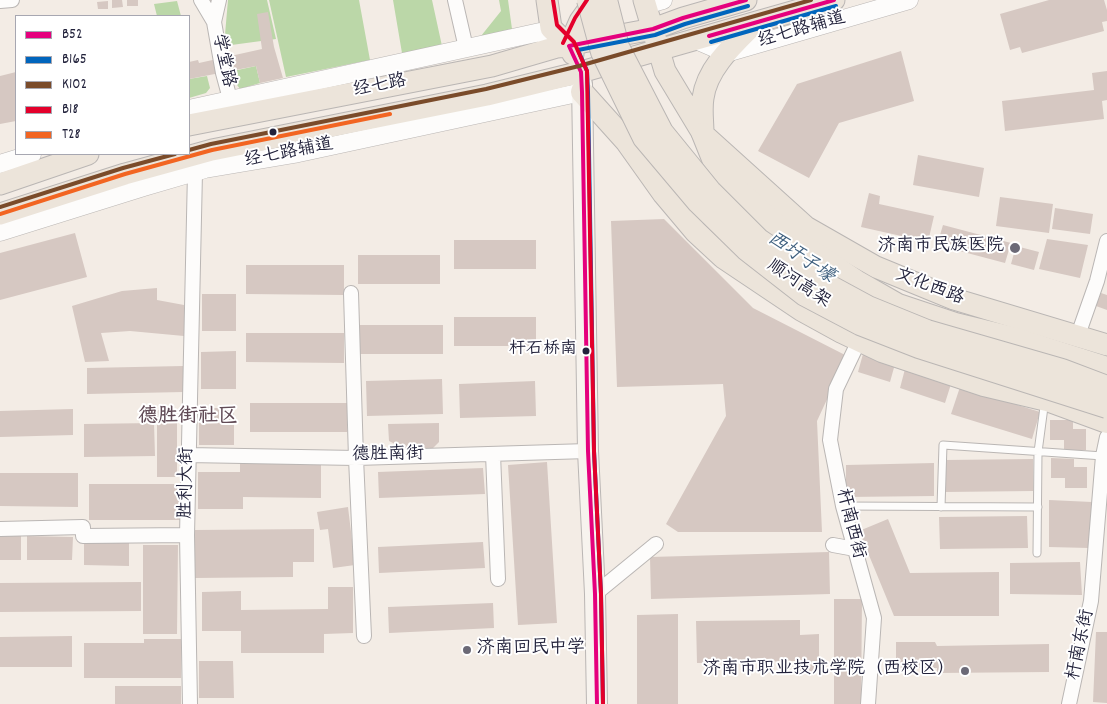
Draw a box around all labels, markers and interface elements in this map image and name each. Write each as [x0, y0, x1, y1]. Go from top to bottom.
street label: 经七路辅道 [756, 8, 848, 54]
legend [15, 15, 190, 155]
text: B52 [62, 24, 83, 46]
street label: 学堂路 [206, 32, 238, 90]
text: B165 [62, 49, 87, 71]
street label: 经七路 [351, 71, 409, 103]
text: K102 [62, 74, 87, 96]
text: B18 [62, 99, 78, 121]
text: T28 [62, 124, 81, 146]
unlabelled marker [268, 127, 278, 137]
street label: 经七路辅道 [243, 135, 335, 173]
water label: 西圩子壕 [762, 228, 838, 290]
place label: 济南市民族医院 [878, 237, 1004, 259]
marker: 济南市民族医院 [1008, 241, 1022, 255]
street label: 顺河高架 [762, 256, 834, 314]
street label: 文化西路 [892, 265, 966, 311]
place label: 杆石桥南 [509, 341, 577, 361]
marker: 杆石桥南 [581, 346, 591, 356]
district label: 德胜街社区 [138, 406, 238, 430]
street label: 德胜南街 [352, 445, 424, 467]
street label: 胜利大街 [177, 447, 199, 519]
street label: 杆南西街 [830, 486, 868, 562]
street label: 杆南东街 [1064, 608, 1100, 682]
place label: 济南回民中学 [477, 639, 585, 661]
marker: 济南回民中学 [461, 644, 473, 656]
place label: 济南市职业技术学院（西校区） [703, 660, 955, 682]
marker: 济南市职业技术学院（西校区） [959, 665, 971, 677]

